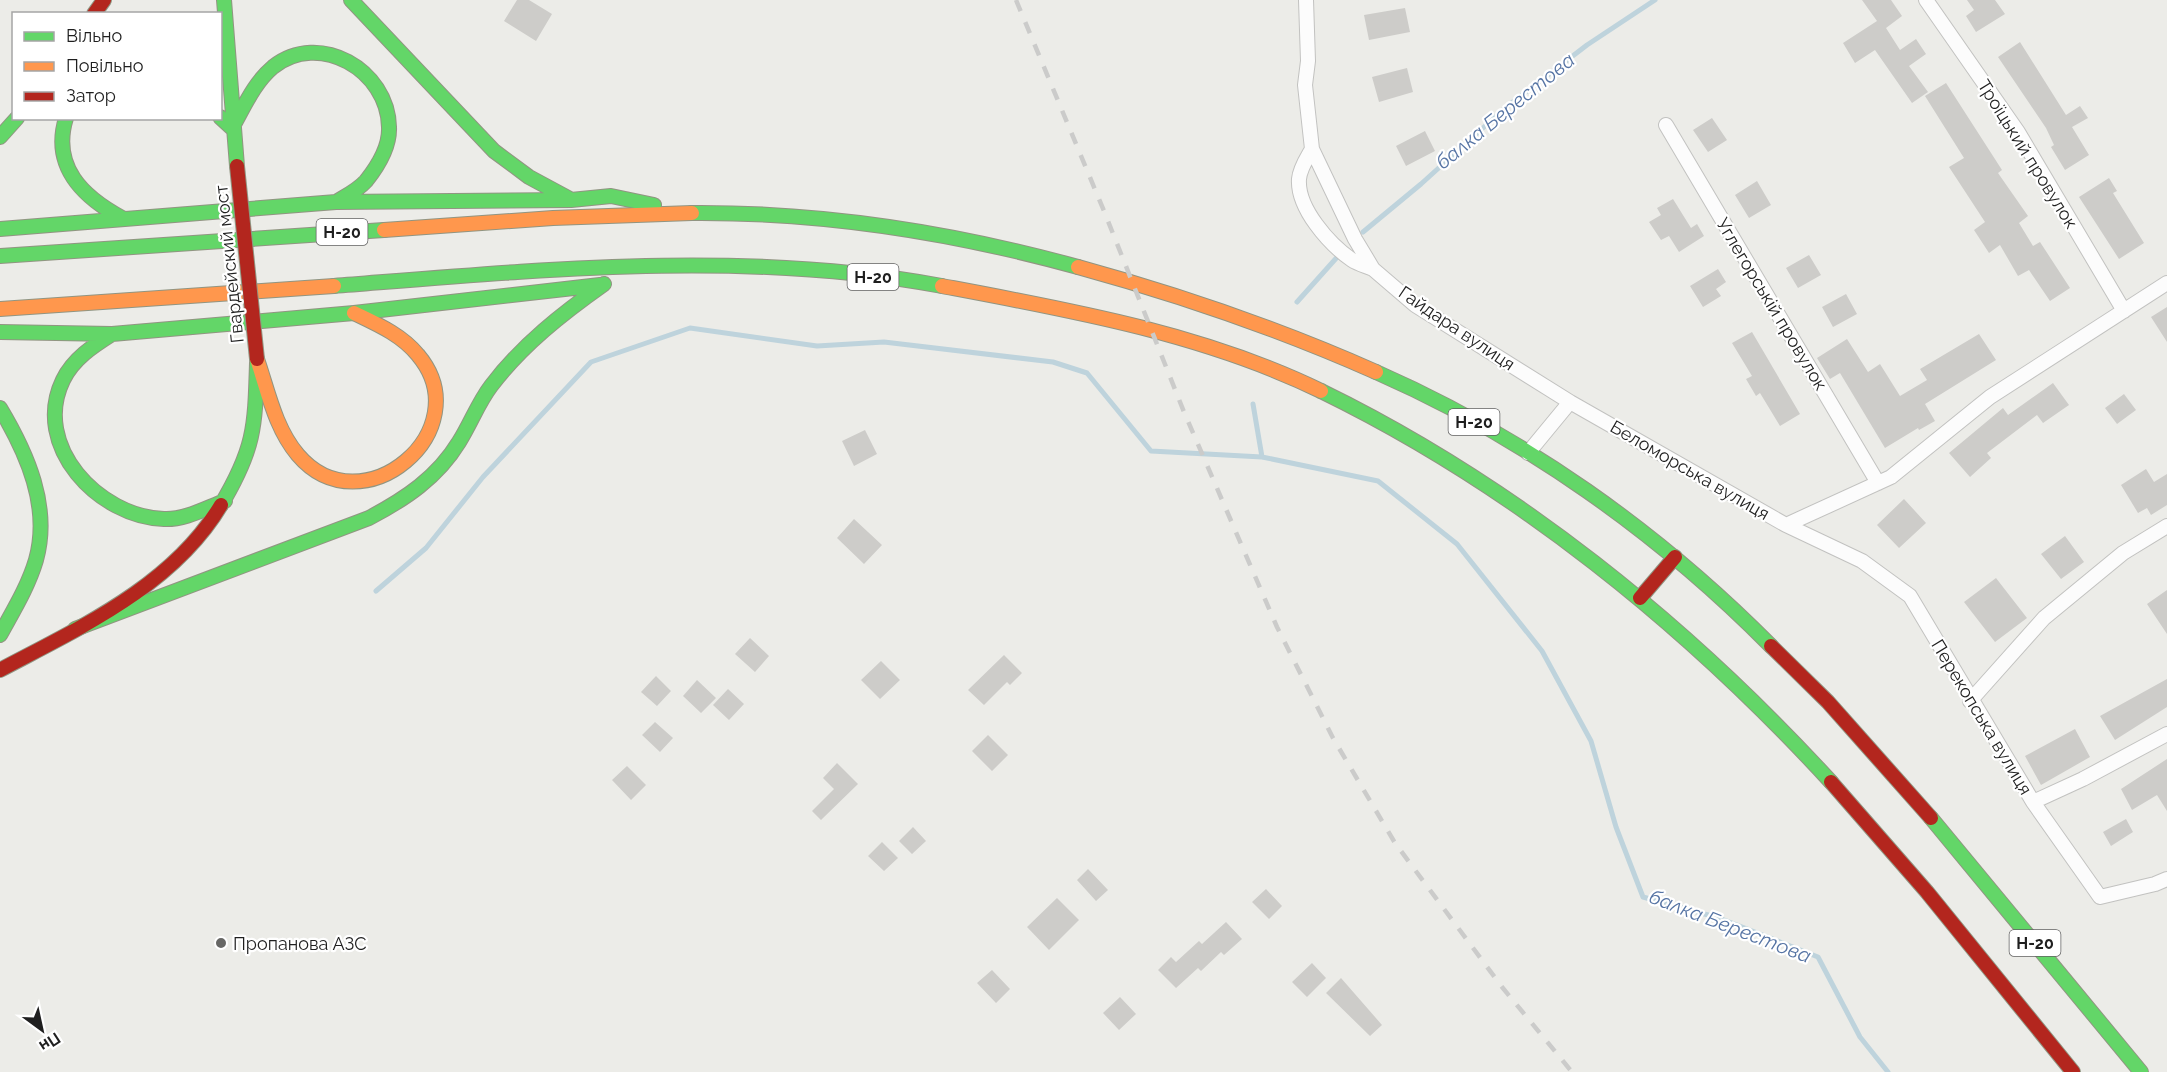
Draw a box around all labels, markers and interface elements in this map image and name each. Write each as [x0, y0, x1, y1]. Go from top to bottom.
legend [12, 12, 222, 120]
text: Вільно [66, 25, 122, 46]
water label: балка Берестова [1431, 48, 1579, 174]
text: Повільно [66, 55, 144, 76]
street label: Троїцький провулок [1974, 76, 2082, 232]
text: Затор [66, 85, 116, 106]
street label: Гвардейский мост [210, 184, 248, 344]
street label: Углегорськiй провулок [1712, 214, 1832, 394]
road number: Н-20 [316, 219, 368, 245]
road number: Н-20 [848, 264, 898, 290]
street label: Гайдара вулиця [1395, 281, 1519, 375]
road number: Н-20 [1448, 409, 1500, 435]
street label: Беломорська вулиця [1607, 416, 1773, 524]
street label: Перекопська вулиця [1927, 636, 2037, 798]
water label: балка Берестова [1645, 884, 1815, 968]
road number: Н-20 [2010, 930, 2060, 956]
place label: Пропанова АЗС [233, 933, 367, 954]
marker: Пропанова АЗС [214, 936, 228, 950]
north arrow [12, 1000, 72, 1060]
text: Пн [36, 1028, 64, 1056]

